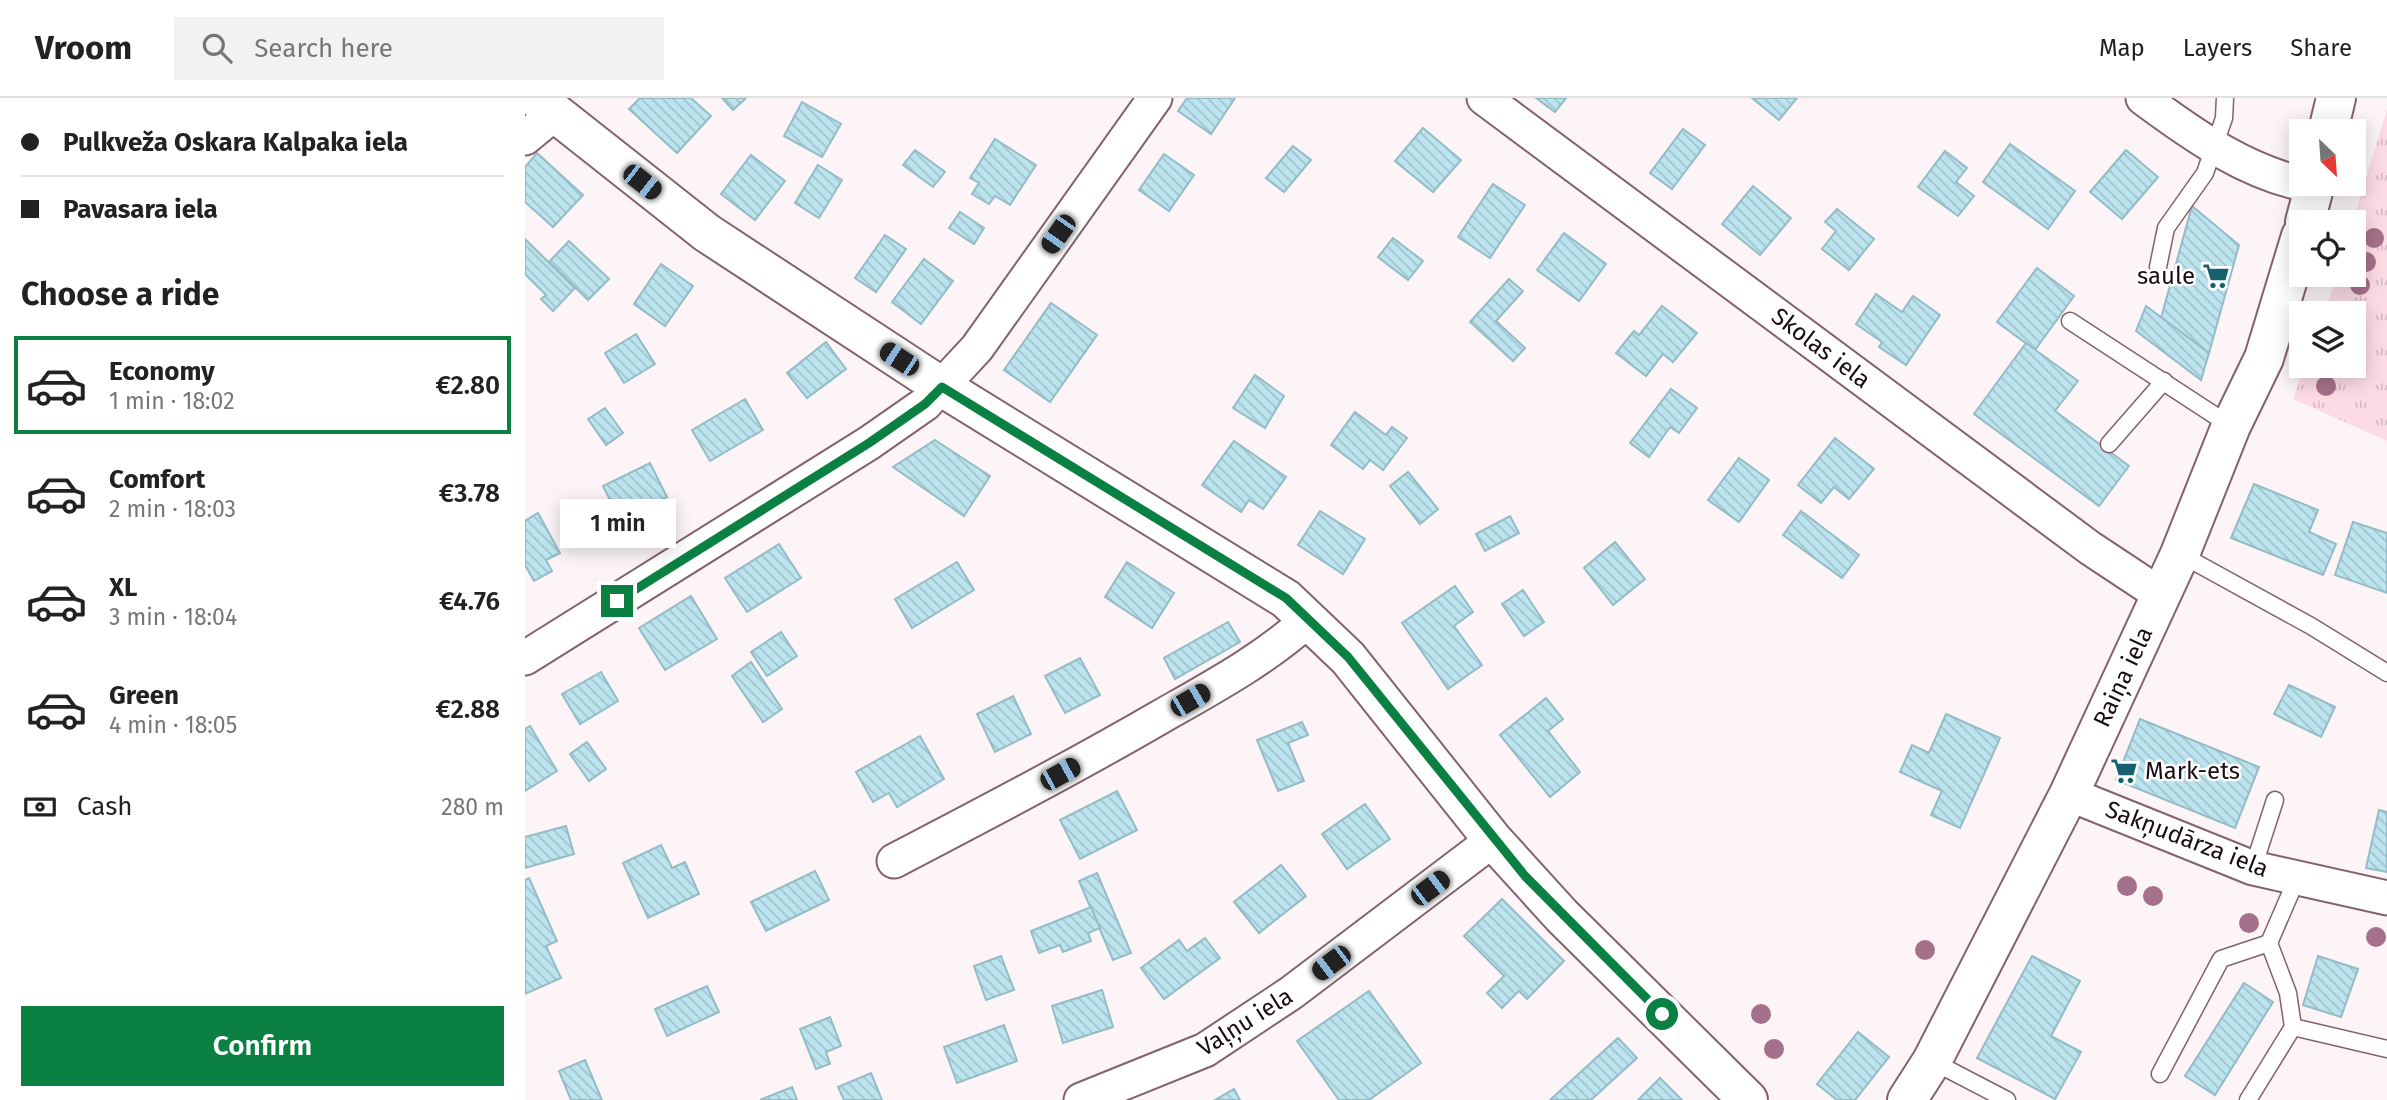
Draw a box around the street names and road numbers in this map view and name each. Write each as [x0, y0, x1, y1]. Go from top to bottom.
street label: Skolas iela [1766, 302, 1876, 394]
street label: Raiņa iela [2088, 622, 2160, 732]
street label: Sakņudārza iela [2101, 795, 2272, 885]
street label: Vaļņu iela [1192, 982, 1299, 1064]

